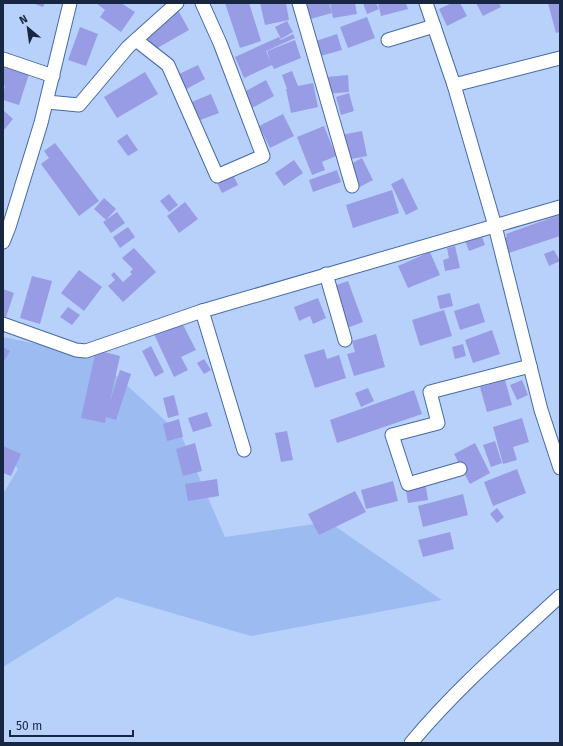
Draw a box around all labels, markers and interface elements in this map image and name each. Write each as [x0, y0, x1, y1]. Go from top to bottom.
north arrow [8, 8, 48, 48]
text: N [17, 12, 30, 27]
scale bar [10, 712, 133, 738]
text: 50 m [16, 719, 42, 733]

